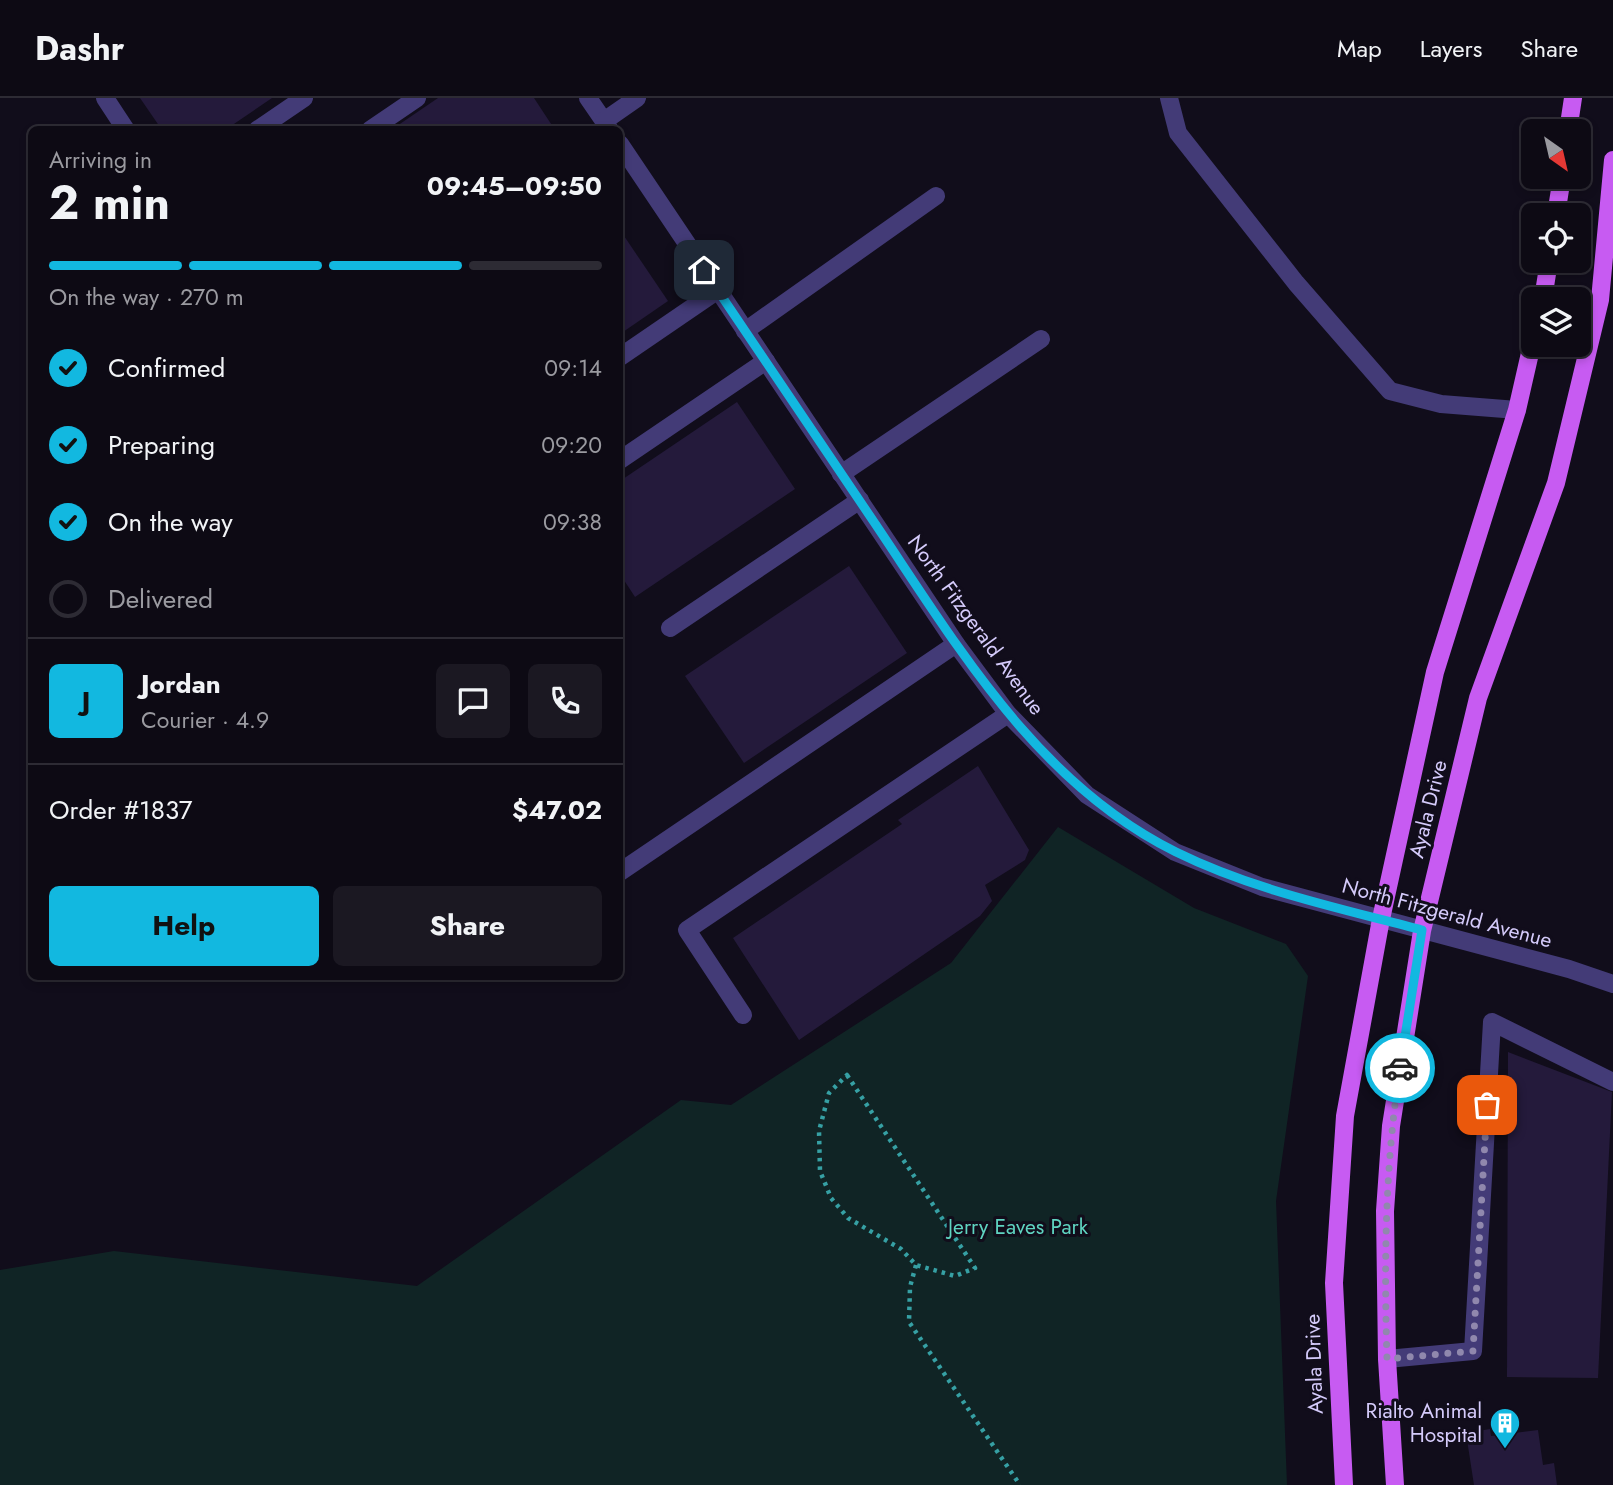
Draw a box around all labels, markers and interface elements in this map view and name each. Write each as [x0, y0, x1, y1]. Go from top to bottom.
text: Dashr [35, 25, 124, 72]
text: Map [1337, 31, 1382, 66]
text: Layers [1420, 31, 1482, 66]
text: Share [1520, 31, 1578, 66]
north arrow [1521, 119, 1591, 189]
map controls [1521, 119, 1591, 357]
text: Arriving in [49, 143, 152, 177]
text: 09:45–09:50 [427, 167, 602, 205]
text: 2 min [49, 170, 170, 236]
button: locate [1521, 203, 1591, 273]
pin [674, 240, 734, 300]
icon: home [685, 251, 723, 289]
text: On the way · 270 m [49, 280, 244, 314]
button: layers [1521, 287, 1591, 357]
icon: check [49, 349, 87, 387]
text: Confirmed [108, 349, 225, 387]
text: 09:14 [544, 351, 602, 385]
icon: check [49, 426, 87, 464]
text: Preparing [108, 426, 215, 464]
text: 09:20 [541, 428, 602, 462]
icon: check [49, 503, 87, 541]
text: On the way [108, 503, 233, 541]
text: 09:38 [543, 505, 602, 539]
street label: North Fitzgerald Avenue [900, 529, 1052, 721]
text: Delivered [108, 580, 213, 618]
button: chat [436, 664, 510, 738]
button: phone [528, 664, 602, 738]
text: Jordan [141, 665, 221, 703]
text: J [82, 682, 90, 720]
text: Courier · 4.9 [141, 703, 269, 737]
street label: Ayala Drive [1401, 757, 1455, 861]
text: Order #1837 [49, 791, 192, 829]
text: $47.02 [512, 791, 602, 829]
street label: North Fitzgerald Avenue [1339, 871, 1556, 956]
button: Help [49, 886, 319, 966]
button: Share [333, 886, 602, 966]
courier [1365, 1033, 1435, 1103]
icon: car [1381, 1049, 1419, 1087]
pin [1457, 1075, 1517, 1135]
icon: bag [1468, 1086, 1506, 1124]
park label: Jerry Eaves Park [945, 1212, 1089, 1242]
street label: Ayala Drive [1297, 1313, 1331, 1415]
place label: Rialto Animal Hospital [1365, 1396, 1482, 1450]
building icon: Rialto Animal Hospital [1488, 1406, 1522, 1450]

